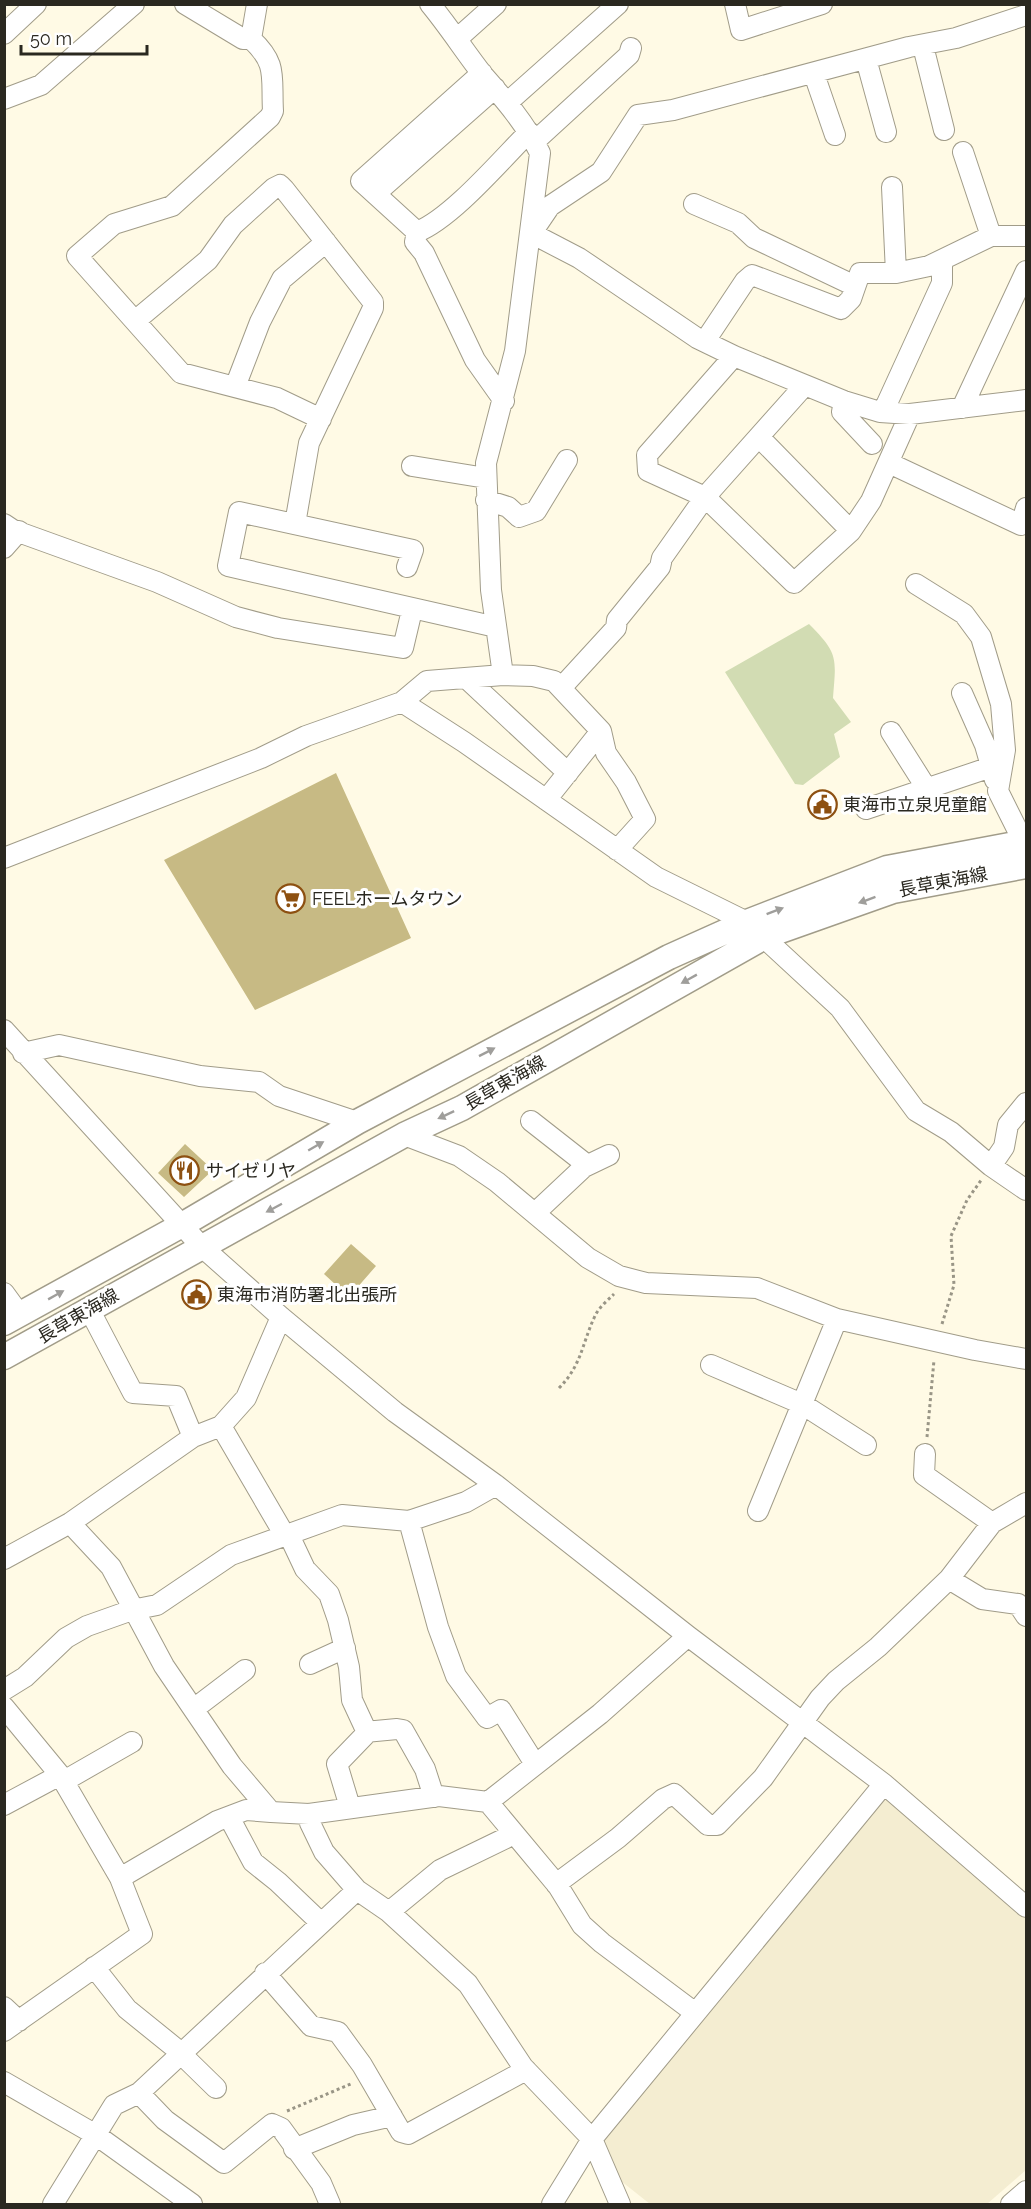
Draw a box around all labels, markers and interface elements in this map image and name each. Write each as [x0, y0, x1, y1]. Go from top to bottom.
scale bar [21, 18, 147, 56]
text: 50 m [30, 28, 72, 49]
public building icon: 東海市立泉児童館 [806, 789, 838, 821]
place label: 東海市立泉児童館 [843, 794, 987, 815]
street label: 長草東海線 [897, 863, 989, 900]
supermarket icon: FEELホームタウン [275, 883, 307, 915]
place label: FEELホームタウン [312, 888, 462, 909]
one-way arrow [858, 896, 876, 906]
one-way arrow [766, 906, 784, 915]
one-way arrow [680, 974, 697, 984]
one-way arrow [479, 1047, 496, 1057]
street label: 長草東海線 [461, 1051, 549, 1114]
one-way arrow [437, 1111, 454, 1120]
one-way arrow [308, 1141, 324, 1152]
restaurant icon: サイゼリヤ [169, 1155, 201, 1187]
place label: サイゼリヤ [206, 1160, 296, 1181]
one-way arrow [266, 1203, 283, 1213]
public building icon: 東海市消防署北出張所 [180, 1279, 212, 1311]
street label: 長草東海線 [34, 1284, 122, 1347]
place label: 東海市消防署北出張所 [217, 1284, 397, 1305]
one-way arrow [48, 1290, 64, 1301]

